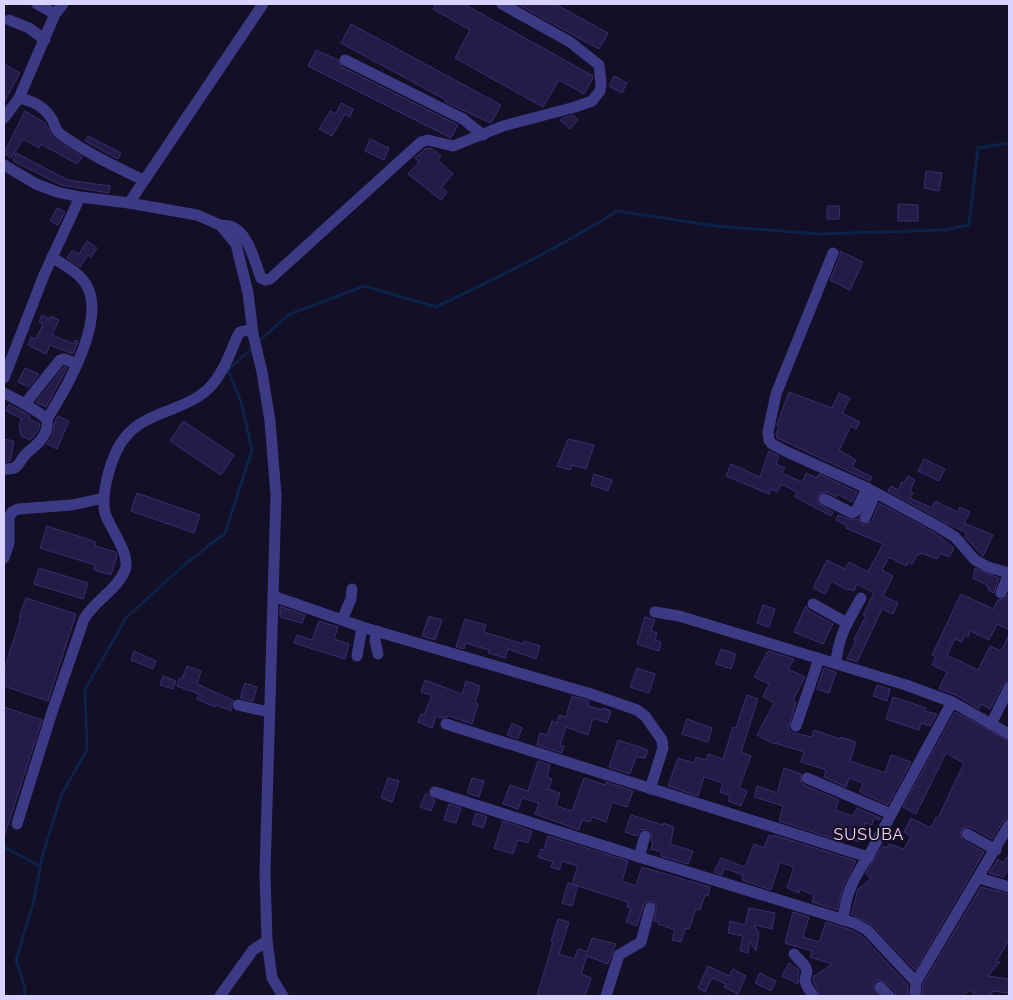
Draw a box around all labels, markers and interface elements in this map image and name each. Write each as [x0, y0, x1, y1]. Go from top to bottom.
district label: SUSUBA [834, 825, 904, 844]

